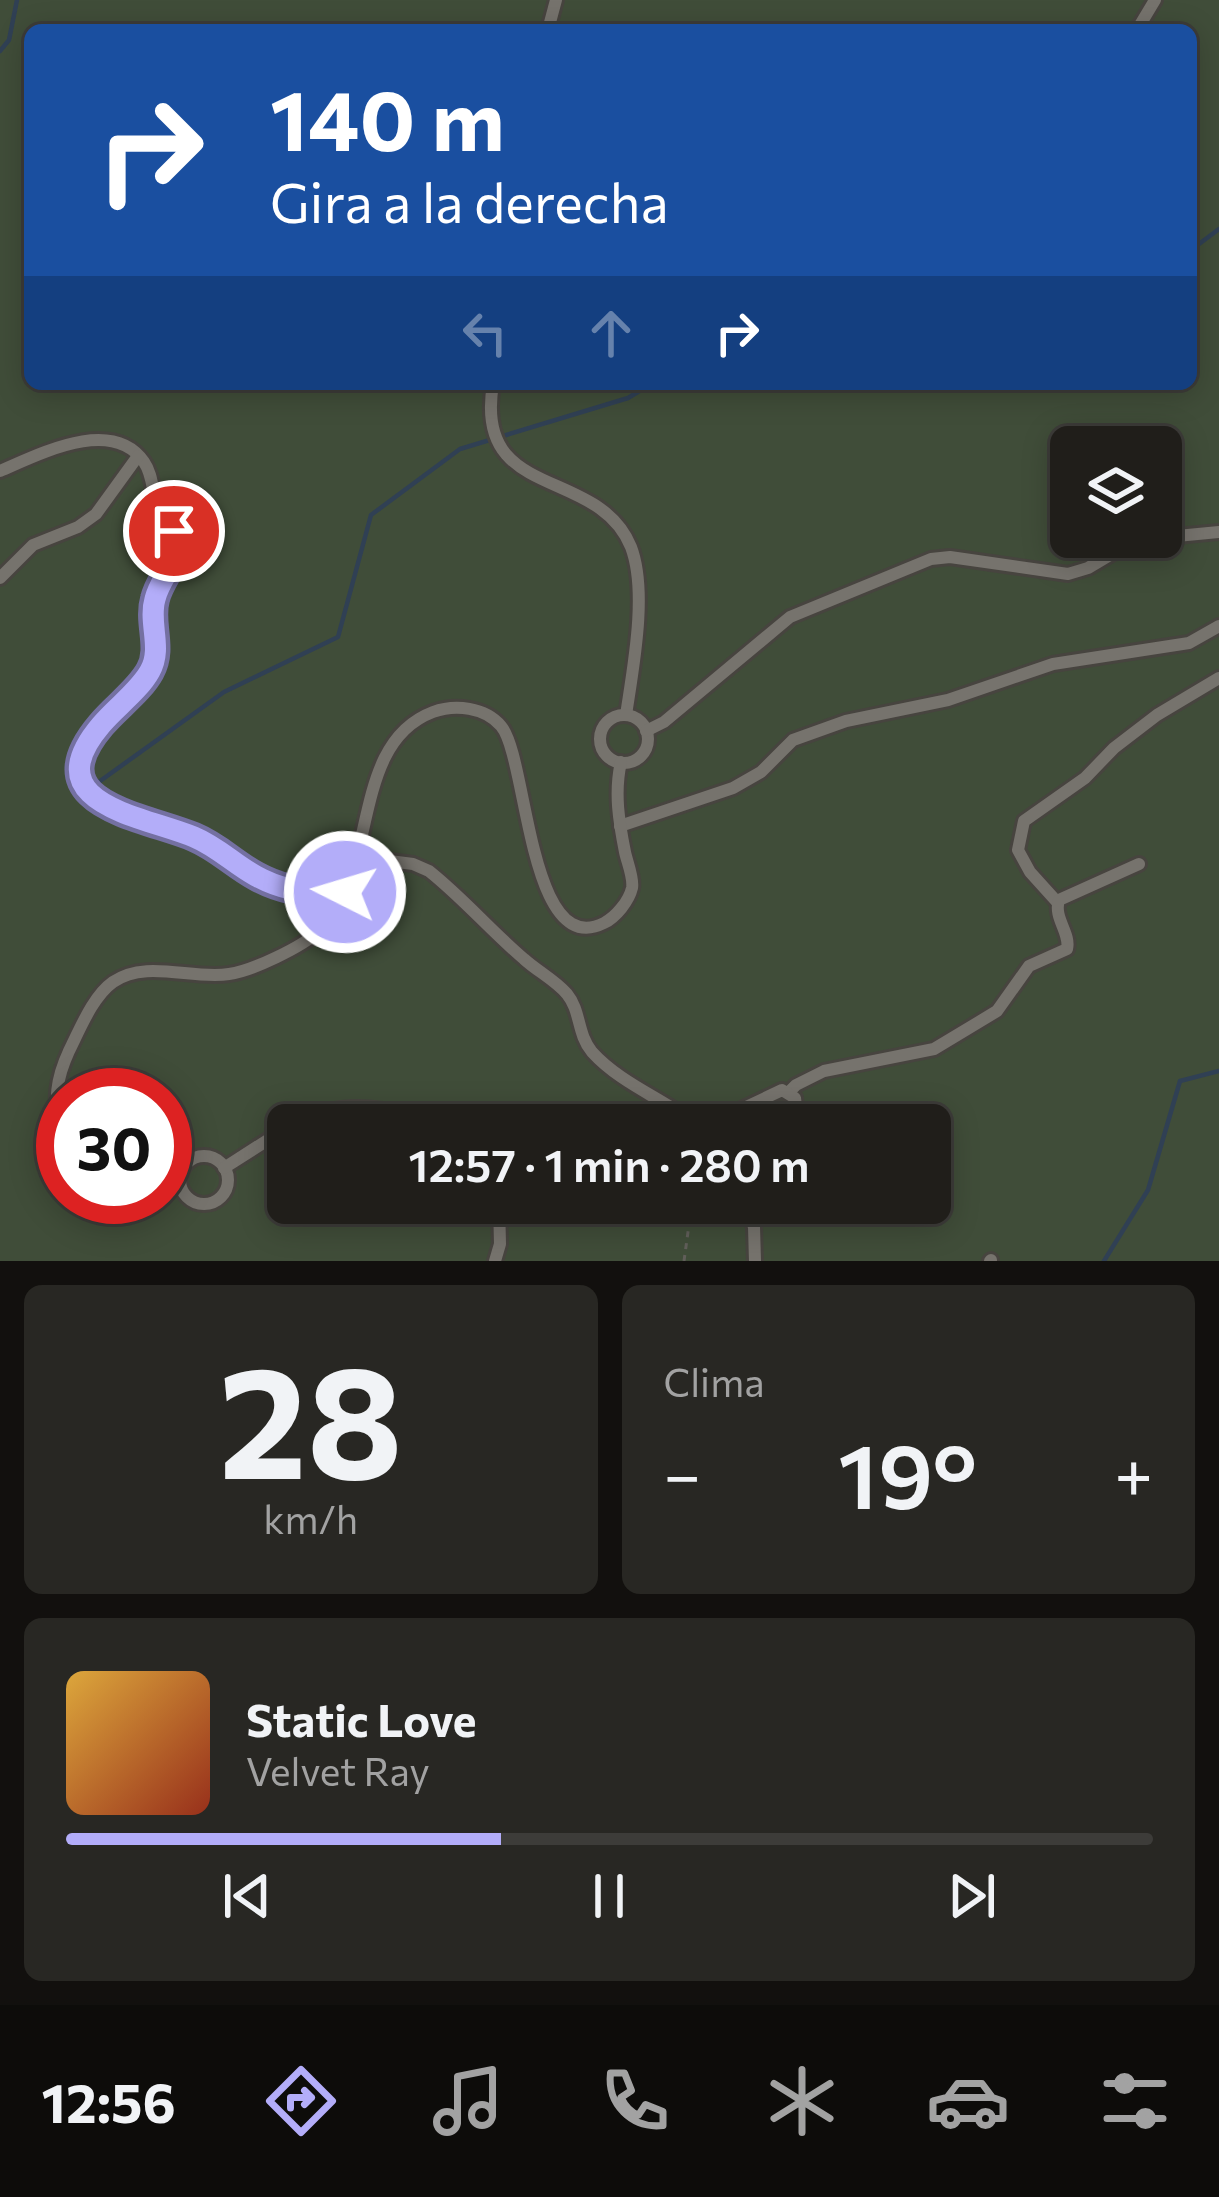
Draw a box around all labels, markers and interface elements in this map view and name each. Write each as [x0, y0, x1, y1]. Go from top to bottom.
text: 140 m [270, 66, 505, 168]
icon: right [72, 72, 228, 228]
text: Gira a la derecha [270, 168, 669, 234]
icon: left [452, 300, 518, 366]
icon: ahead [578, 300, 644, 366]
icon: right [704, 300, 770, 366]
map controls [1050, 426, 1182, 558]
button: layers [1050, 426, 1182, 558]
pin [123, 480, 225, 582]
icon: arrive [141, 498, 207, 564]
position arrow [282, 829, 408, 955]
speed limit sign: 30 [36, 1068, 192, 1224]
text: 12:57 · 1 min · 280 m [408, 1136, 810, 1191]
text: 28 [219, 1320, 403, 1511]
text: Clima [664, 1357, 765, 1405]
text: 19° [838, 1417, 977, 1528]
text: − [664, 1432, 701, 1513]
text: + [1114, 1432, 1153, 1513]
text: km/h [263, 1494, 358, 1542]
text: Static Love [246, 1691, 476, 1746]
text: Velvet Ray [246, 1746, 430, 1794]
icon: previous [214, 1863, 280, 1929]
icon: pause [576, 1863, 642, 1929]
icon: next [939, 1863, 1005, 1929]
icon: directions [259, 2059, 343, 2143]
icon: music [426, 2059, 510, 2143]
icon: phone [593, 2059, 677, 2143]
icon: climate [760, 2059, 844, 2143]
icon: car [926, 2059, 1010, 2143]
icon: filters [1093, 2059, 1177, 2143]
text: 12:56 [41, 2068, 176, 2134]

